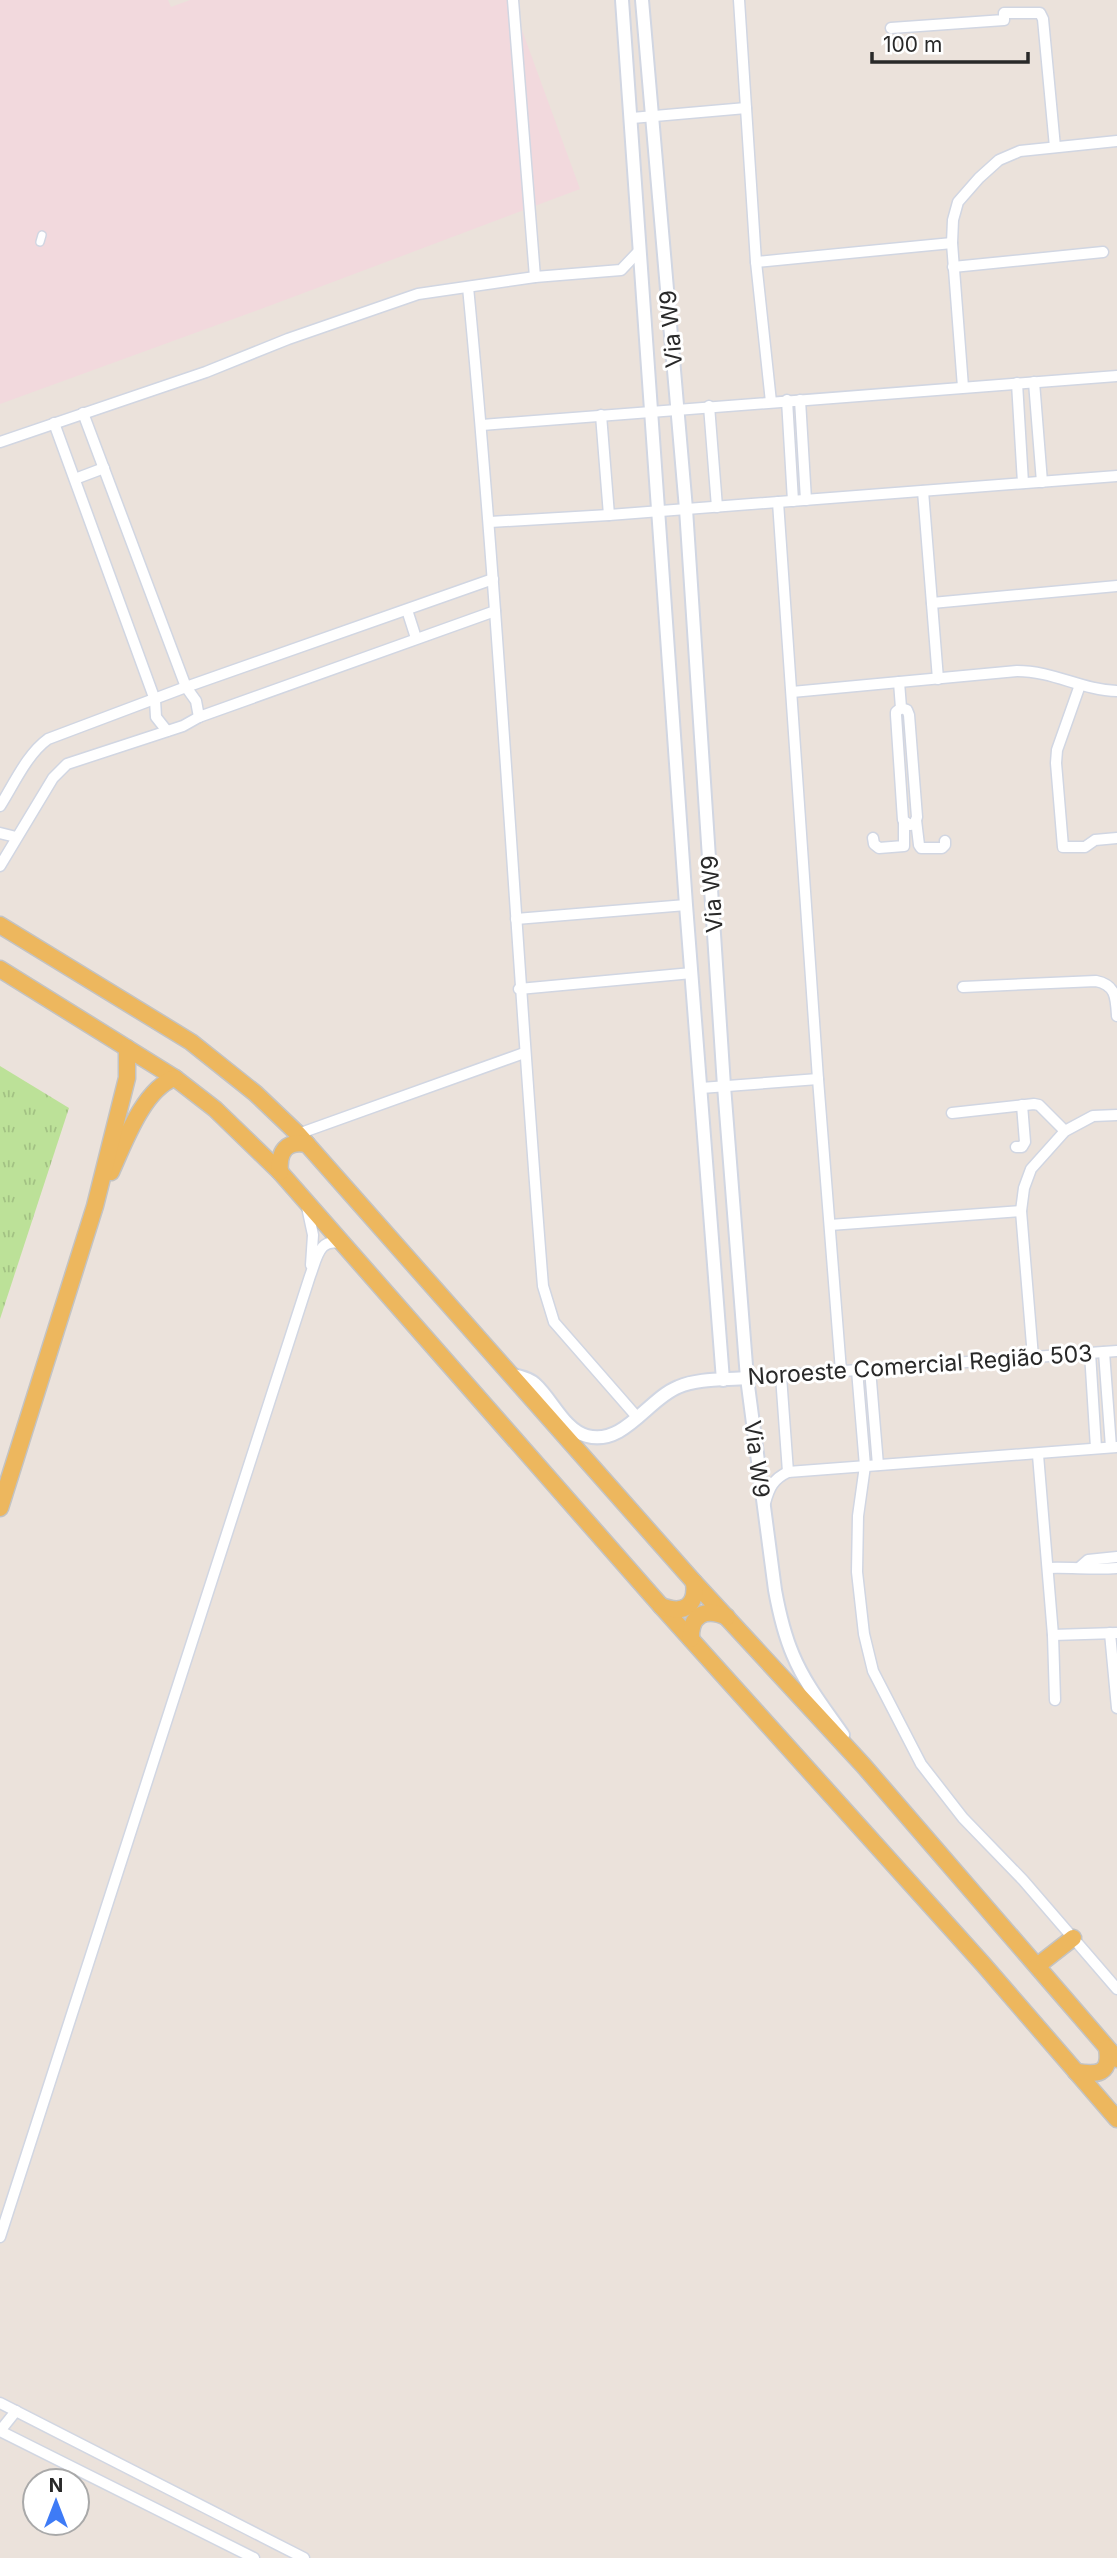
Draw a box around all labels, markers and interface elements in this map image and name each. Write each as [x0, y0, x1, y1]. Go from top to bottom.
scale bar [872, 21, 1028, 65]
text: 100 m [883, 32, 942, 57]
street label: Via W9 [654, 289, 688, 369]
street label: Via W9 [695, 854, 729, 934]
street label: Noroeste Comercial Região 503 [747, 1339, 1093, 1391]
street label: Via W9 [738, 1419, 776, 1499]
north arrow [21, 2467, 91, 2537]
text: N [49, 2474, 63, 2497]

